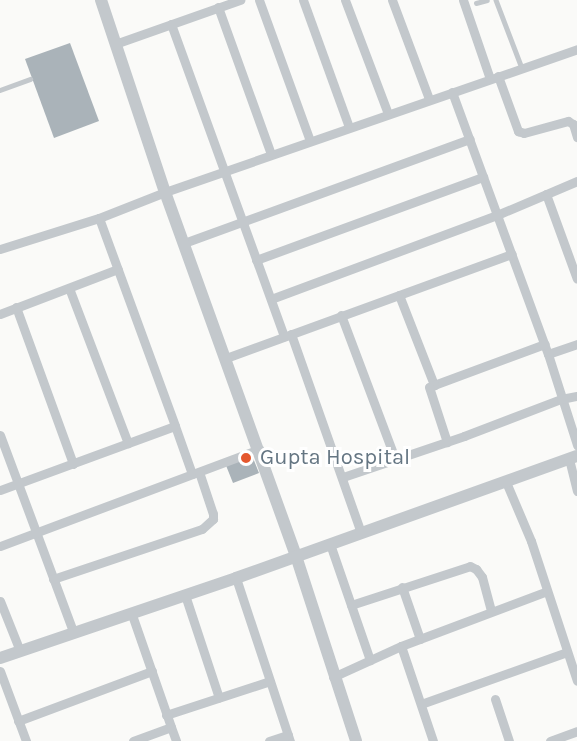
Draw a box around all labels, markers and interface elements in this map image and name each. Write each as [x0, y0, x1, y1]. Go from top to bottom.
place label: Gupta Hospital [260, 445, 410, 471]
marker: Gupta Hospital [237, 449, 255, 467]

